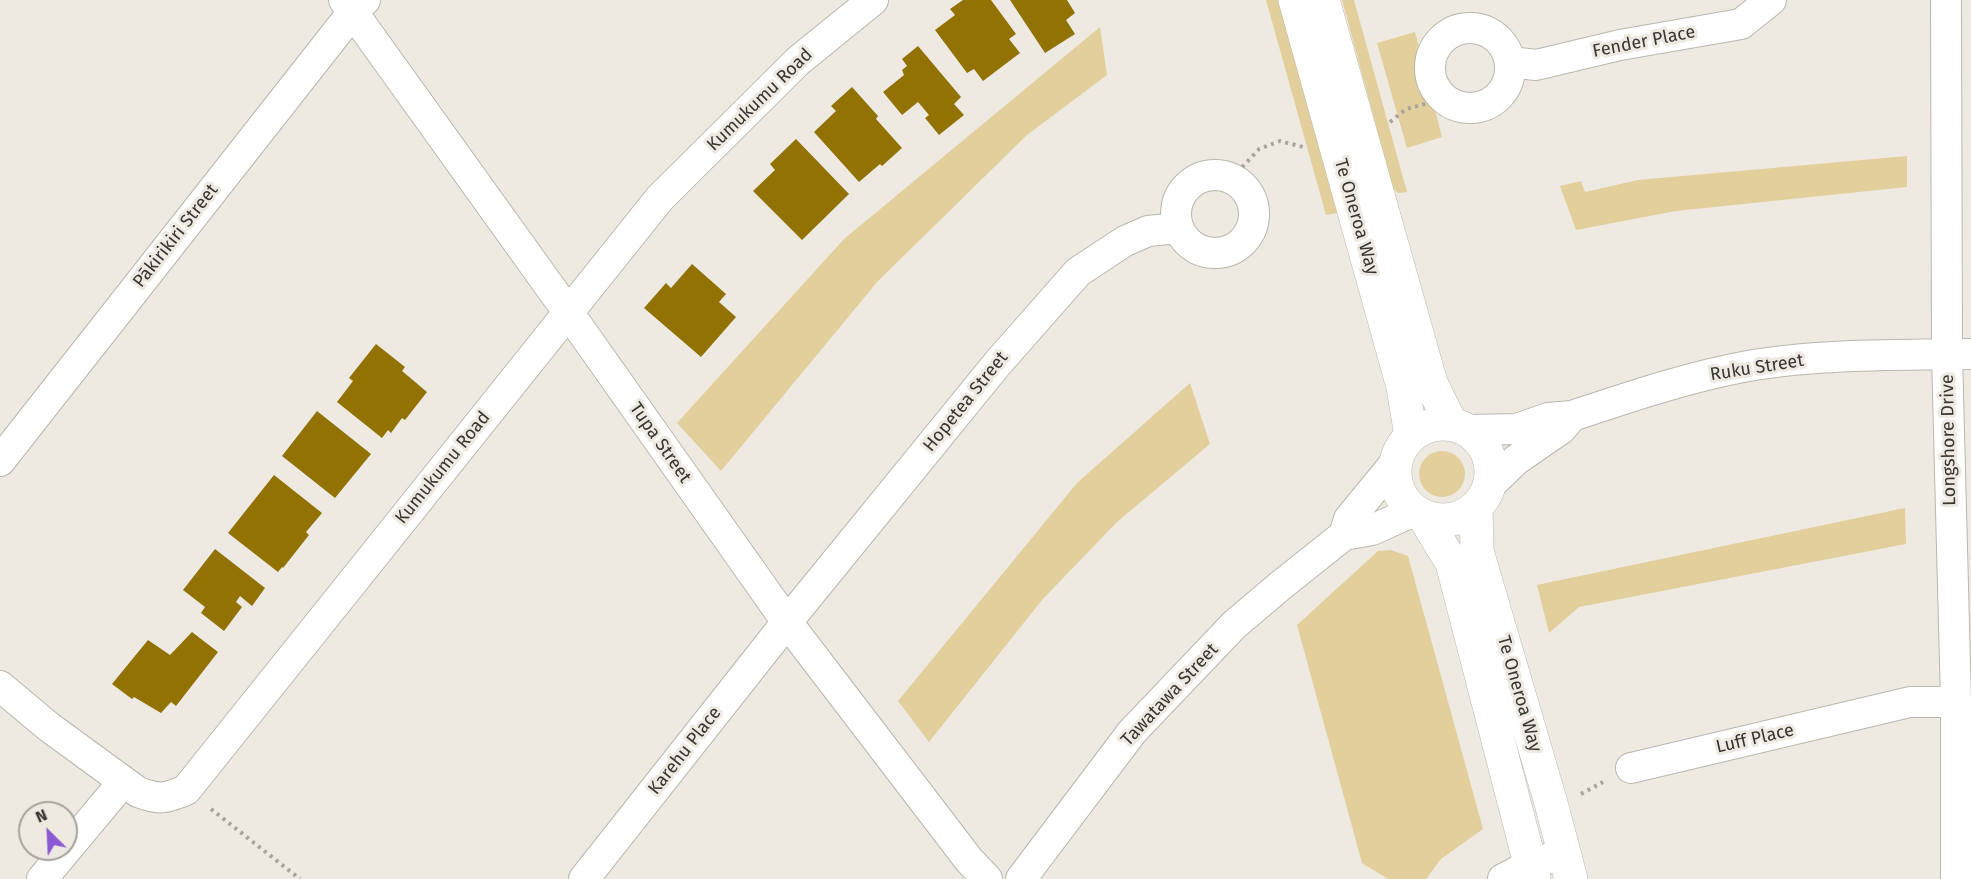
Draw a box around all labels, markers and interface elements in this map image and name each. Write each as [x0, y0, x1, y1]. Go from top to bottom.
street label: Fender Place [1591, 21, 1697, 63]
street label: Kumukumu Road [703, 44, 817, 156]
street label: Te Oneroa Way [1329, 156, 1383, 278]
street label: Pākirikiri Street [129, 180, 223, 292]
street label: Hopetea Street [919, 348, 1013, 456]
street label: Ruku Street [1709, 350, 1805, 386]
street label: Longshore Drive [1937, 374, 1961, 506]
street label: Tupa Street [624, 399, 696, 487]
street label: Kumukumu Road [391, 407, 495, 529]
street label: Te Oneroa Way [1492, 633, 1546, 755]
street label: Tawatawa Street [1117, 639, 1223, 751]
street label: Karehu Place [644, 703, 726, 799]
street label: Luff Place [1714, 720, 1796, 758]
north arrow [18, 801, 78, 861]
text: N [33, 805, 50, 827]

